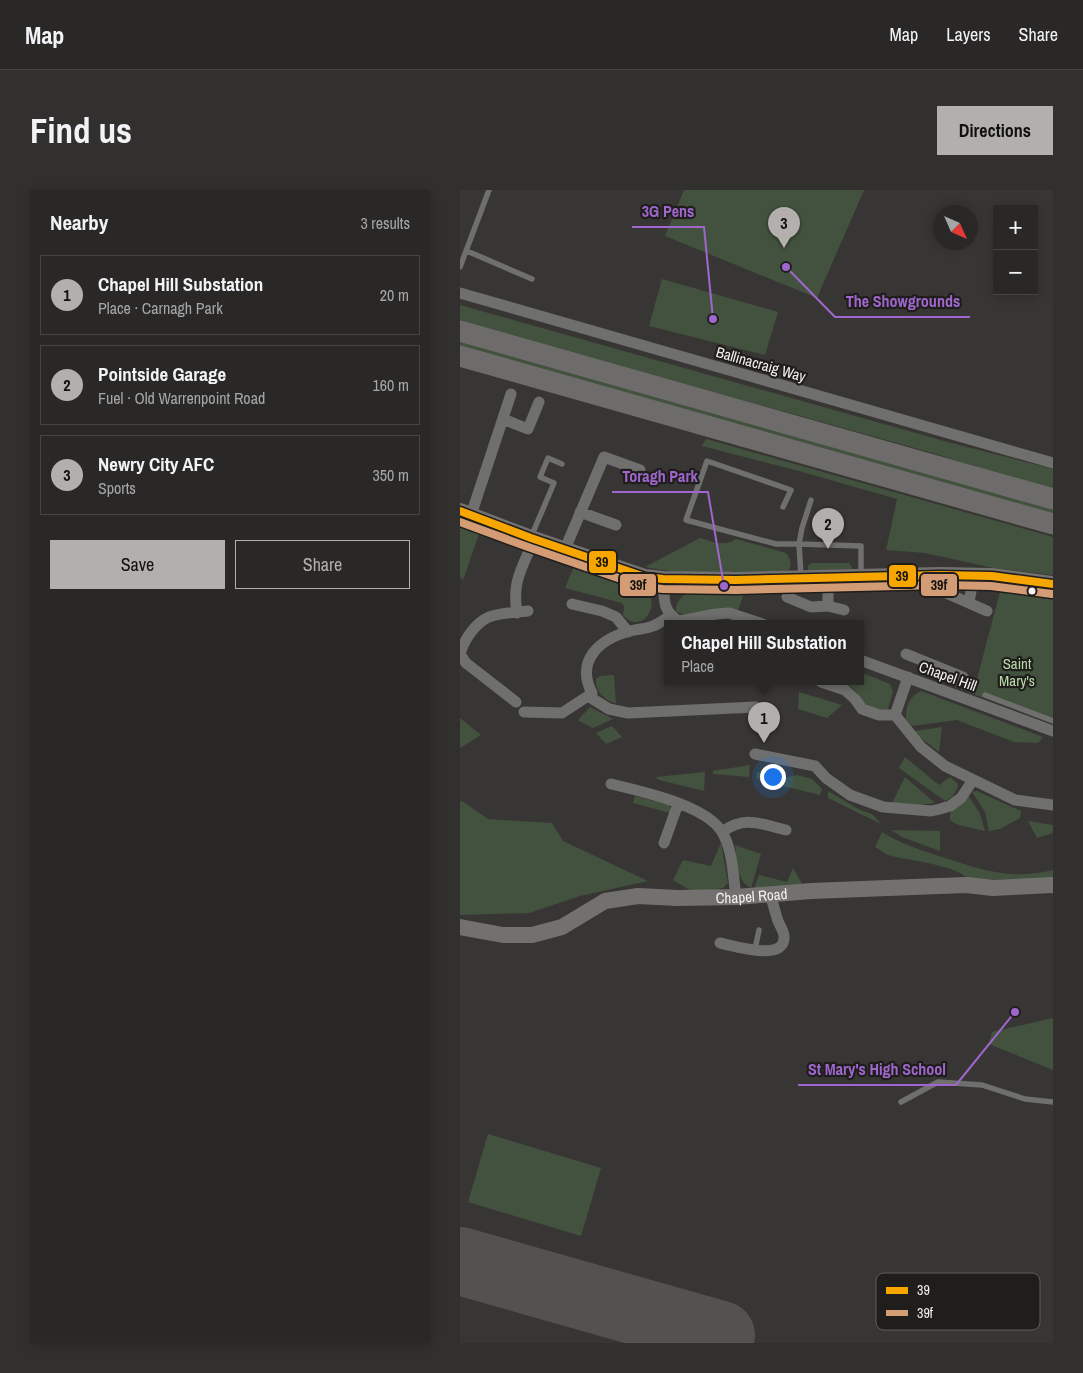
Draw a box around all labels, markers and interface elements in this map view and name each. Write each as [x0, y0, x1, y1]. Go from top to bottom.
text: Map [25, 19, 64, 51]
text: Map [890, 22, 918, 47]
text: Layers [946, 22, 991, 47]
text: Share [1019, 22, 1058, 47]
button: Directions [937, 106, 1053, 155]
text: Find us [30, 107, 132, 154]
callout: 3G Pens [632, 196, 704, 227]
text: 3G Pens [642, 200, 694, 222]
north arrow [933, 205, 978, 250]
map controls [993, 205, 1038, 295]
button: + [993, 205, 1038, 250]
pin: 3 [768, 207, 800, 248]
text: Nearby [50, 208, 108, 237]
text: 3 results [360, 212, 410, 234]
button: − [993, 250, 1038, 295]
text: Chapel Hill Substation [98, 271, 263, 297]
text: 1 [63, 284, 71, 306]
text: 20 m [380, 284, 409, 306]
callout: The Showgrounds [835, 286, 970, 317]
text: The Showgrounds [846, 290, 960, 312]
text: Place · Carnagh Park [98, 297, 223, 319]
street label: Ballinacraig Way [714, 341, 809, 387]
text: Pointside Garage [98, 361, 226, 387]
text: 2 [63, 374, 71, 396]
text: 160 m [373, 374, 409, 396]
text: Fuel · Old Warrenpoint Road [98, 387, 265, 409]
text: Newry City AFC [98, 451, 214, 477]
callout: Toragh Park [612, 461, 708, 492]
text: 3 [63, 464, 71, 486]
text: 350 m [373, 464, 409, 486]
text: Toragh Park [622, 465, 698, 487]
text: Sports [98, 477, 136, 499]
pin: 2 [812, 508, 844, 549]
button: Save [50, 540, 225, 589]
button: Share [235, 540, 410, 589]
line badge: 39 [588, 550, 617, 574]
text: 39 [596, 553, 608, 571]
line badge: 39 [888, 564, 917, 588]
text: 39 [896, 567, 908, 585]
line badge: 39f [619, 573, 657, 597]
line badge: 39f [920, 573, 958, 597]
text: 39f [630, 576, 646, 594]
text: 39f [931, 576, 947, 594]
unlabelled marker [1027, 586, 1037, 596]
popup [664, 620, 864, 685]
text: Chapel Hill Substation [681, 629, 847, 655]
park label: Saint Mary's [999, 653, 1035, 691]
text: Place [681, 655, 714, 677]
street label: Chapel Hill [916, 656, 980, 696]
pin: 1 [748, 702, 780, 743]
your location [760, 764, 786, 790]
street label: Chapel Road [715, 882, 788, 908]
callout: St Mary's High School [798, 1054, 956, 1085]
text: St Mary's High School [808, 1058, 946, 1080]
legend [876, 1273, 1040, 1330]
text: 39 [917, 1281, 930, 1299]
text: 39f [917, 1304, 934, 1322]

